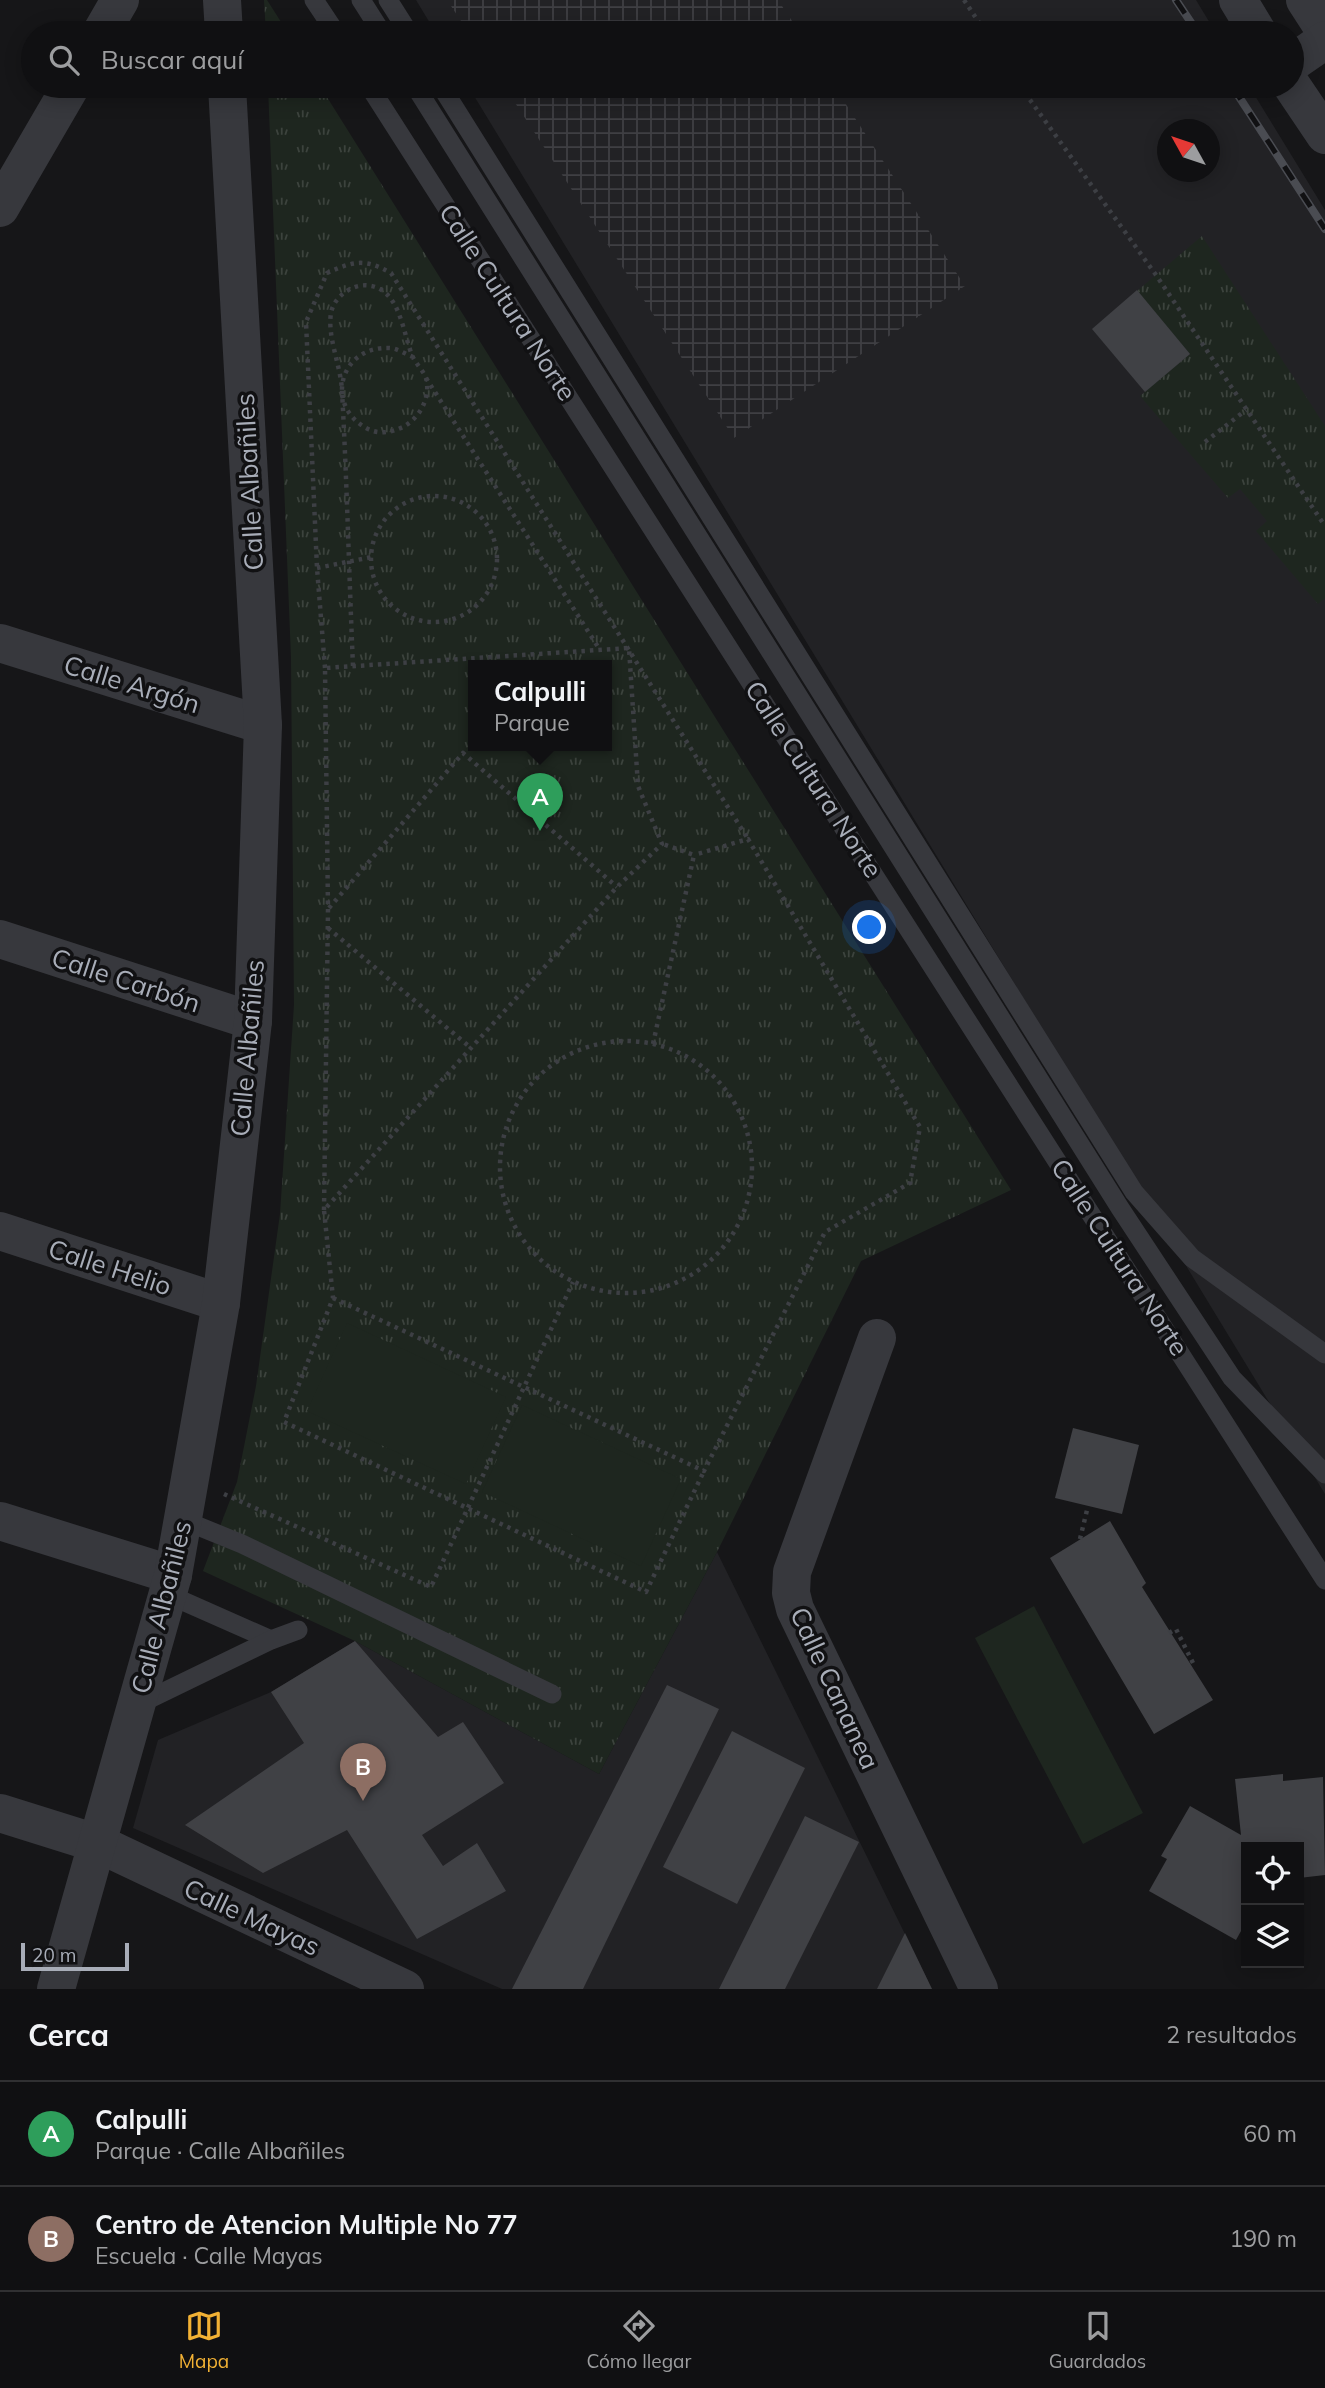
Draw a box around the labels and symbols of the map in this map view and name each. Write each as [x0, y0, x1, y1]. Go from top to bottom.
north arrow [1157, 119, 1220, 182]
street label: Calle Cultura Norte [432, 197, 584, 407]
street label: Calle Albañiles [228, 393, 270, 571]
street label: Calle Argón [60, 648, 204, 720]
street label: Calle Cultura Norte [738, 674, 890, 884]
pin: A [517, 773, 563, 831]
your location [852, 910, 886, 944]
street label: Calle Carbón [48, 940, 204, 1020]
street label: Calle Albañiles [223, 958, 271, 1138]
street label: Calle Cultura Norte [1044, 1152, 1196, 1362]
street label: Calle Helio [44, 1232, 176, 1302]
street label: Calle Albañiles [124, 1517, 198, 1697]
street label: Calle Cananea [783, 1602, 887, 1774]
pin: B [340, 1743, 386, 1801]
street label: Calle Mayas [179, 1871, 325, 1963]
scale bar [21, 1940, 130, 1972]

